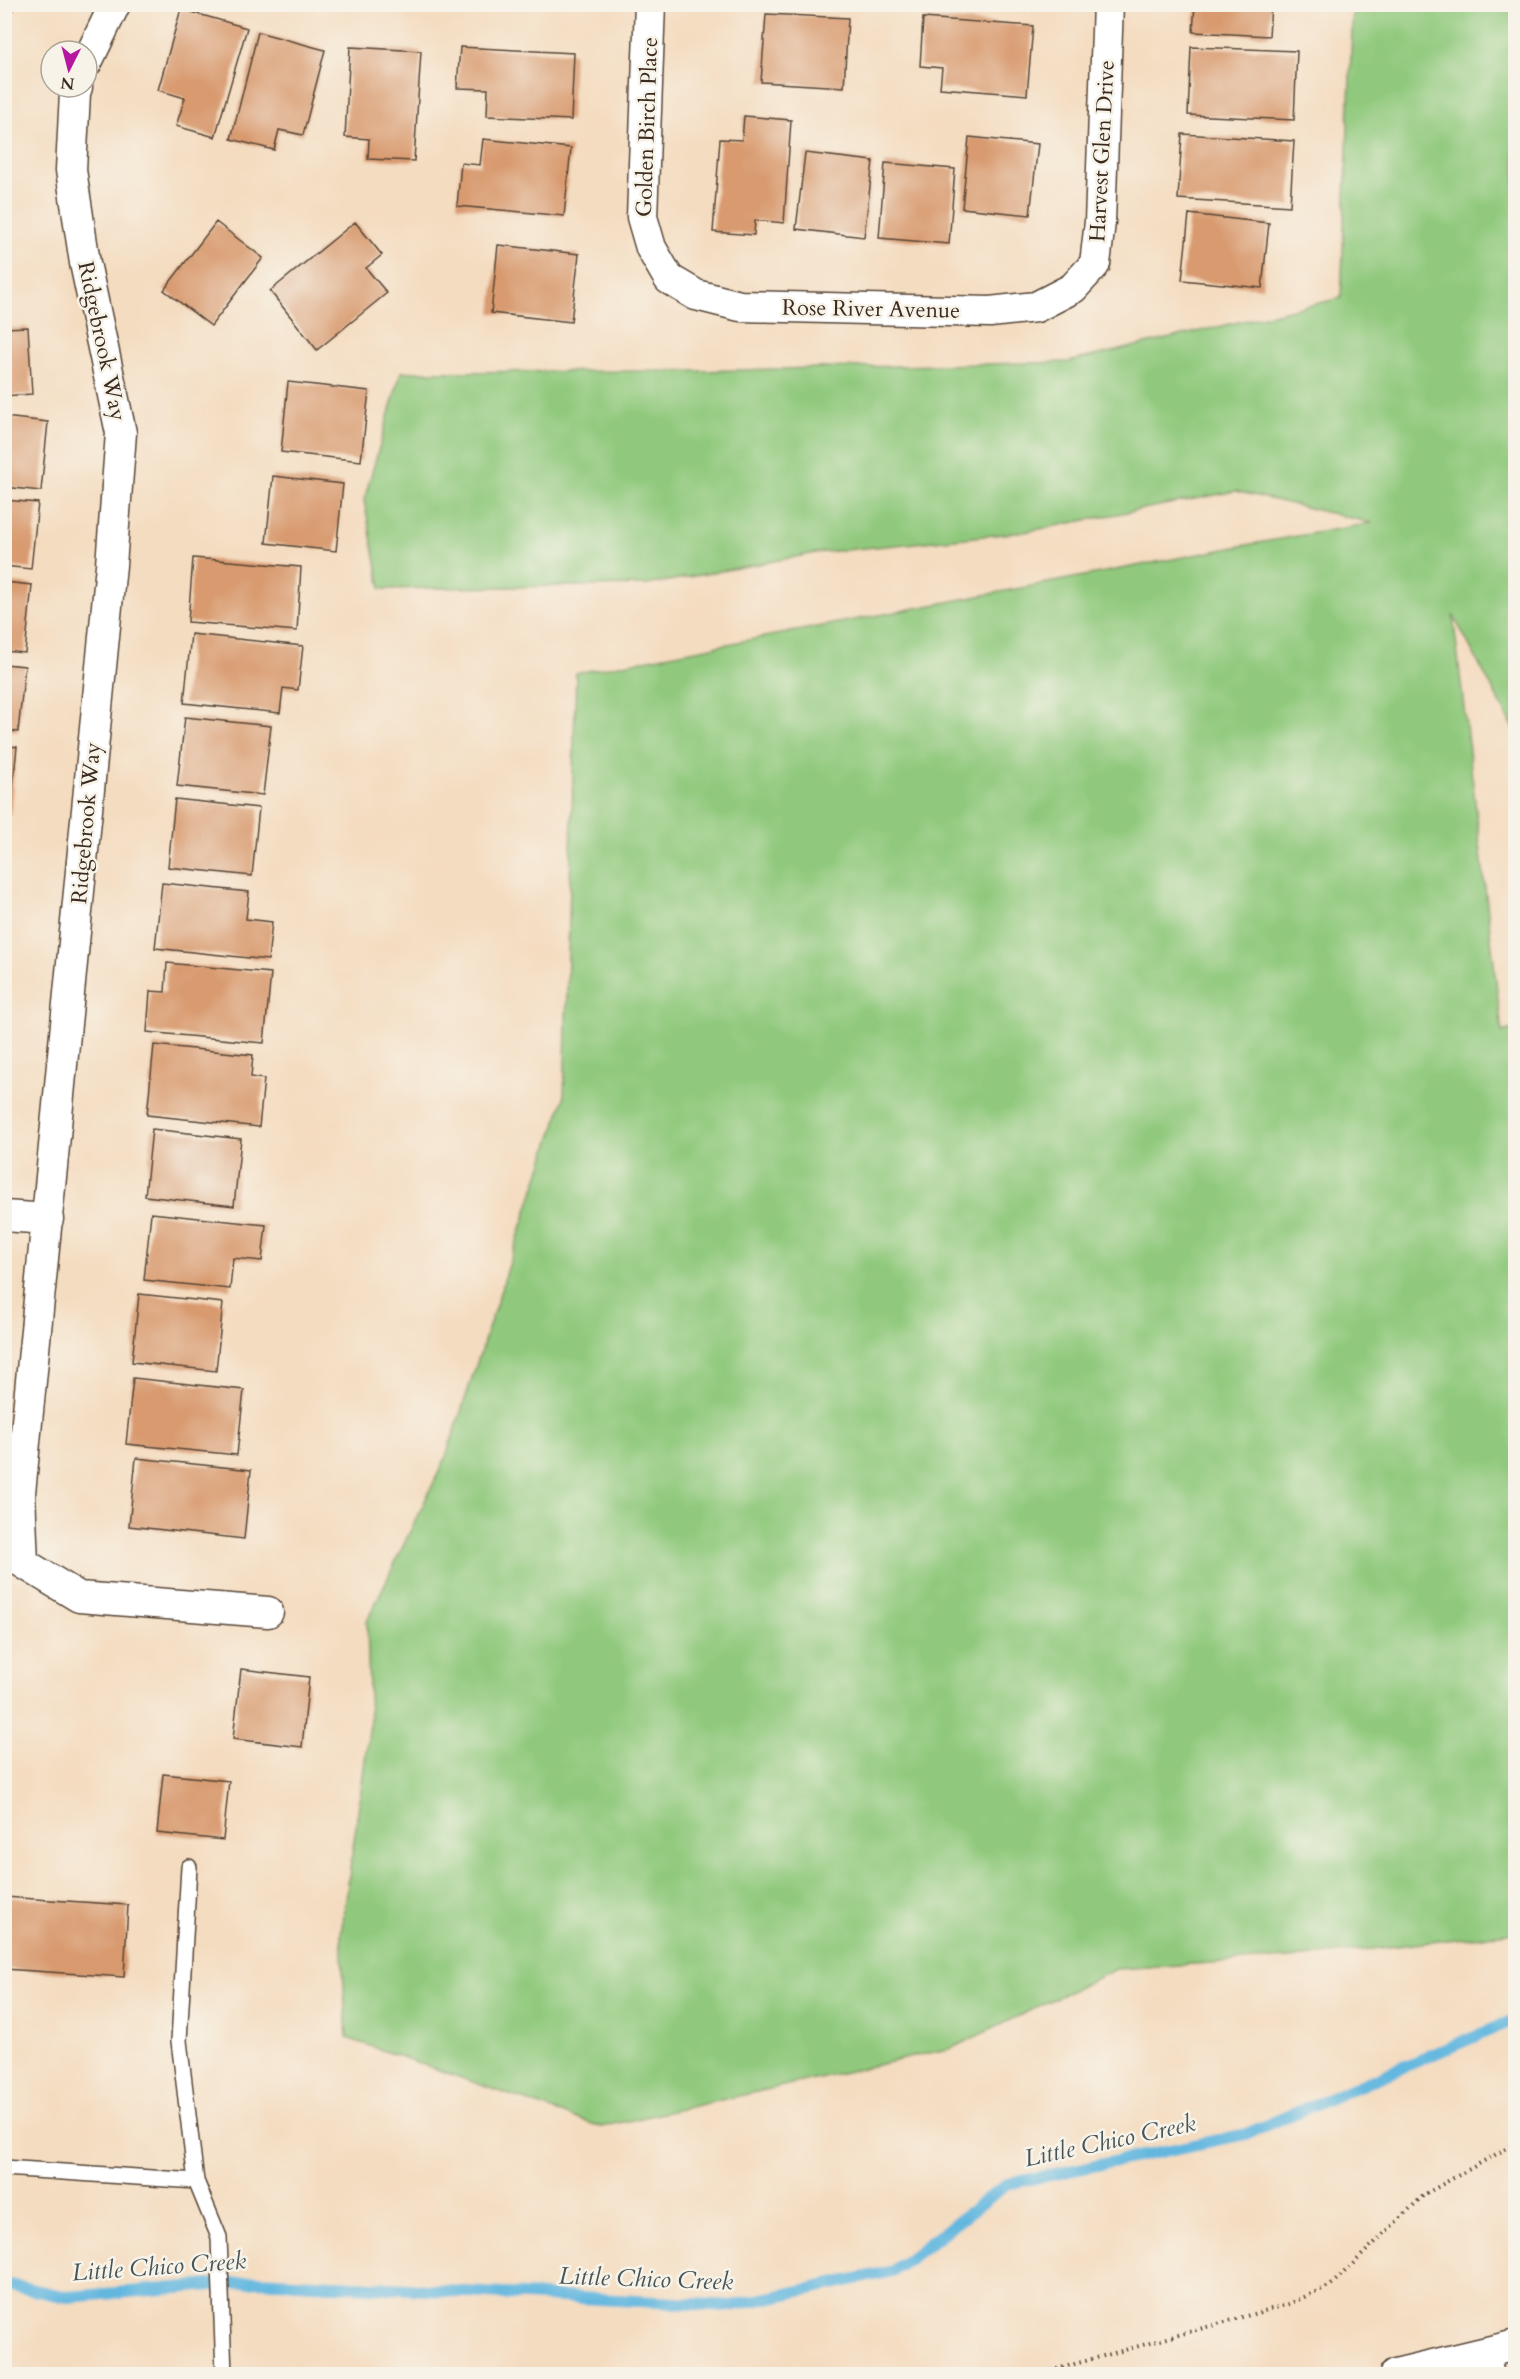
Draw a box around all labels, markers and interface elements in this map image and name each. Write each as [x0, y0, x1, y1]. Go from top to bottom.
street label: Golden Birch Place [629, 36, 665, 218]
north arrow [39, 39, 99, 99]
street label: Harvest Glen Drive [1082, 59, 1122, 243]
text: N [59, 71, 76, 95]
street label: Ridgebrook Way [70, 259, 134, 424]
street label: Rose River Avenue [782, 292, 960, 326]
street label: Ridgebrook Way [64, 741, 108, 905]
water label: Little Chico Creek [1021, 2107, 1199, 2175]
water label: Little Chico Creek [71, 2244, 247, 2290]
water label: Little Chico Creek [558, 2259, 734, 2299]

